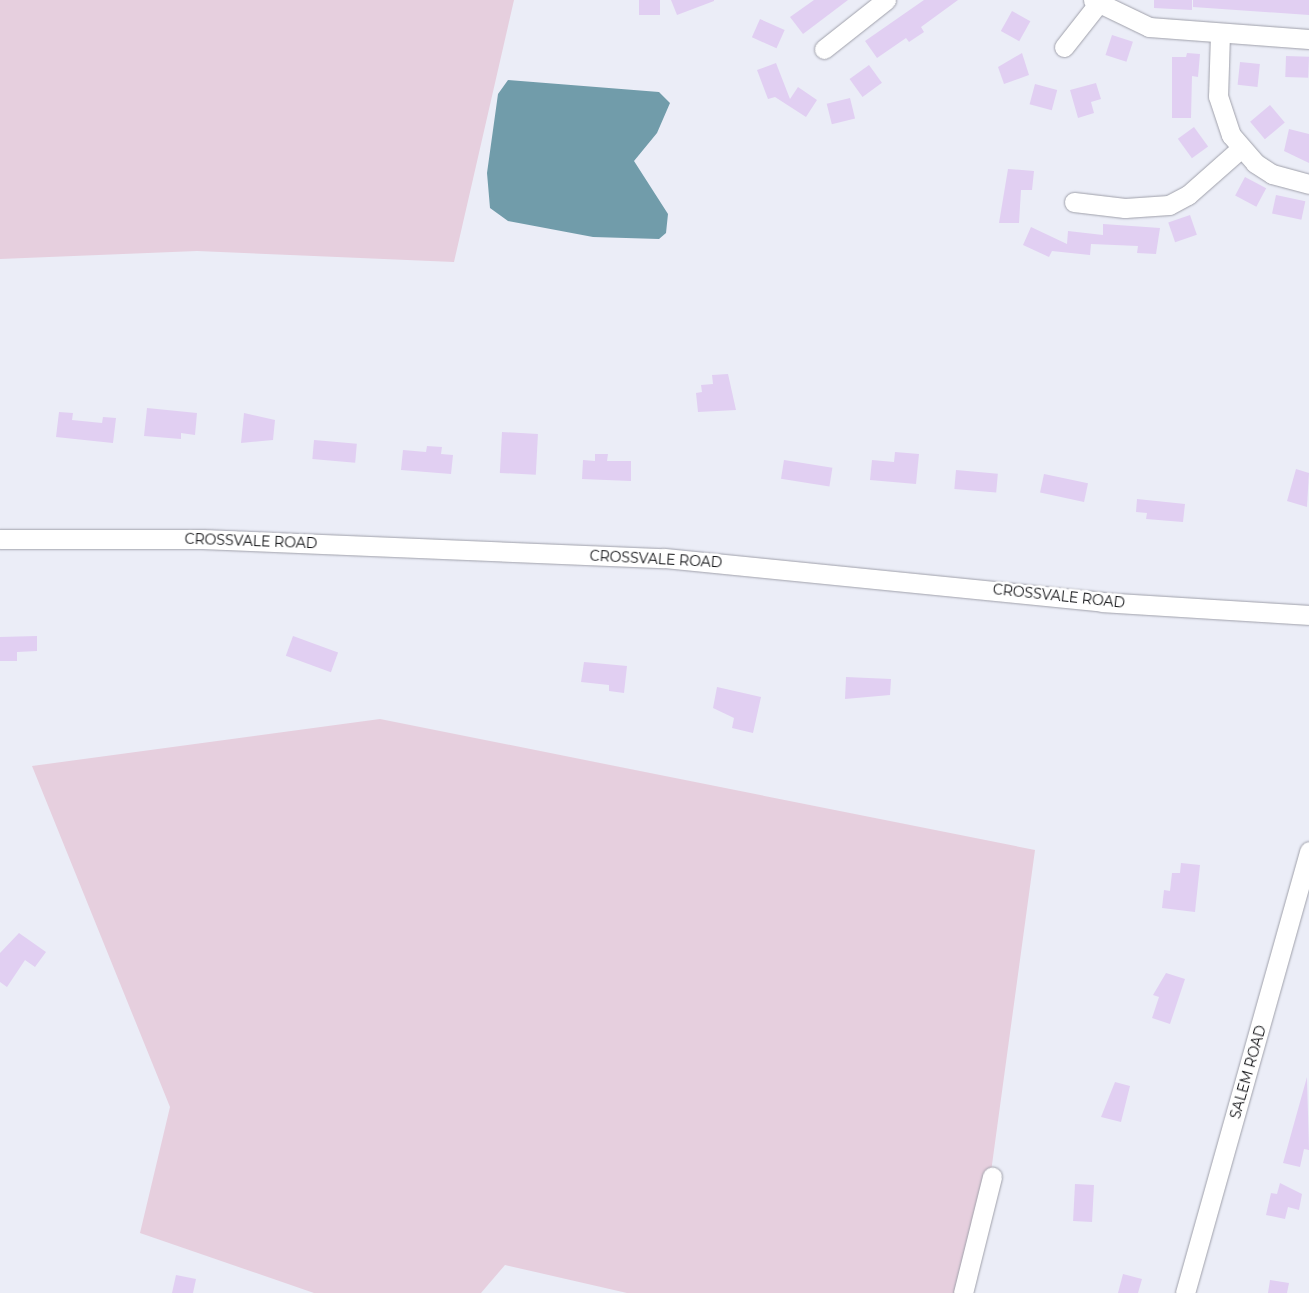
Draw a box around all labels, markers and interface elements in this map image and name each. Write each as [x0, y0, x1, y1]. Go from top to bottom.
street label: CROSSVALE ROAD [184, 530, 318, 552]
street label: CROSSVALE ROAD [589, 547, 723, 571]
street label: CROSSVALE ROAD [992, 581, 1126, 611]
street label: SALEM ROAD [1227, 1023, 1269, 1121]

